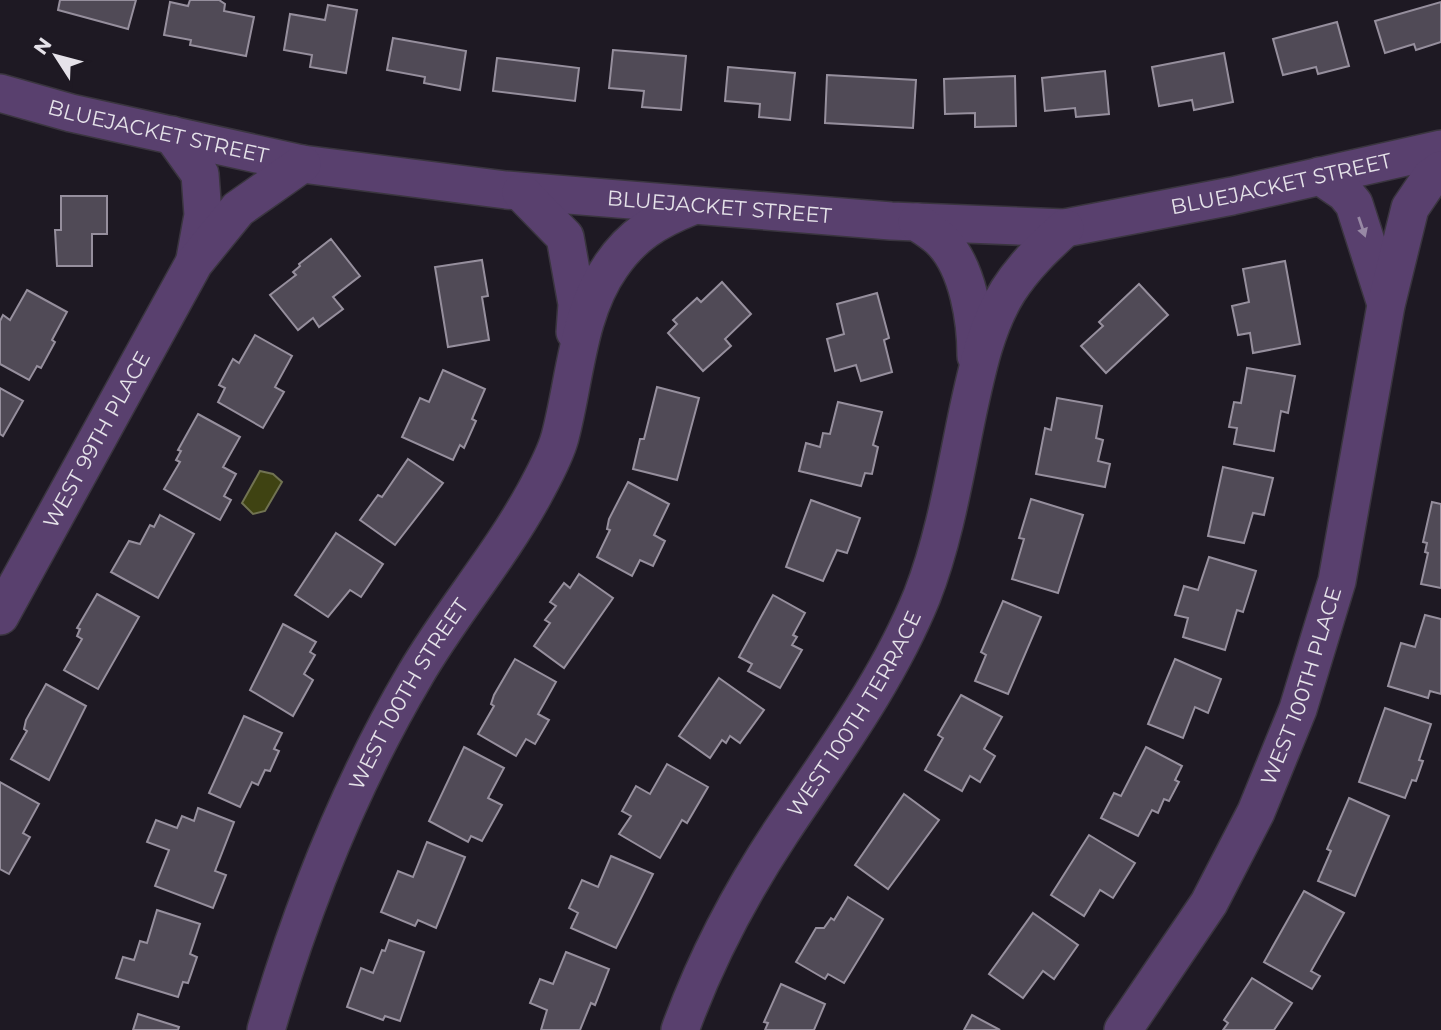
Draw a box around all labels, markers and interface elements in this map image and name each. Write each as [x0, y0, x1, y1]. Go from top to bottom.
north arrow [21, 21, 91, 91]
text: N [29, 33, 56, 59]
street label: BLUEJACKET STREET [45, 94, 271, 168]
street label: BLUEJACKET STREET [1169, 147, 1394, 219]
street label: BLUEJACKET STREET [606, 185, 833, 228]
one-way arrow [1357, 216, 1368, 237]
street label: WEST 99TH PLACE [38, 347, 155, 533]
street label: WEST 100TH PLACE [1255, 584, 1346, 789]
street label: WEST 100TH STREET [343, 594, 473, 794]
street label: WEST 100TH TERRACE [782, 607, 926, 822]

